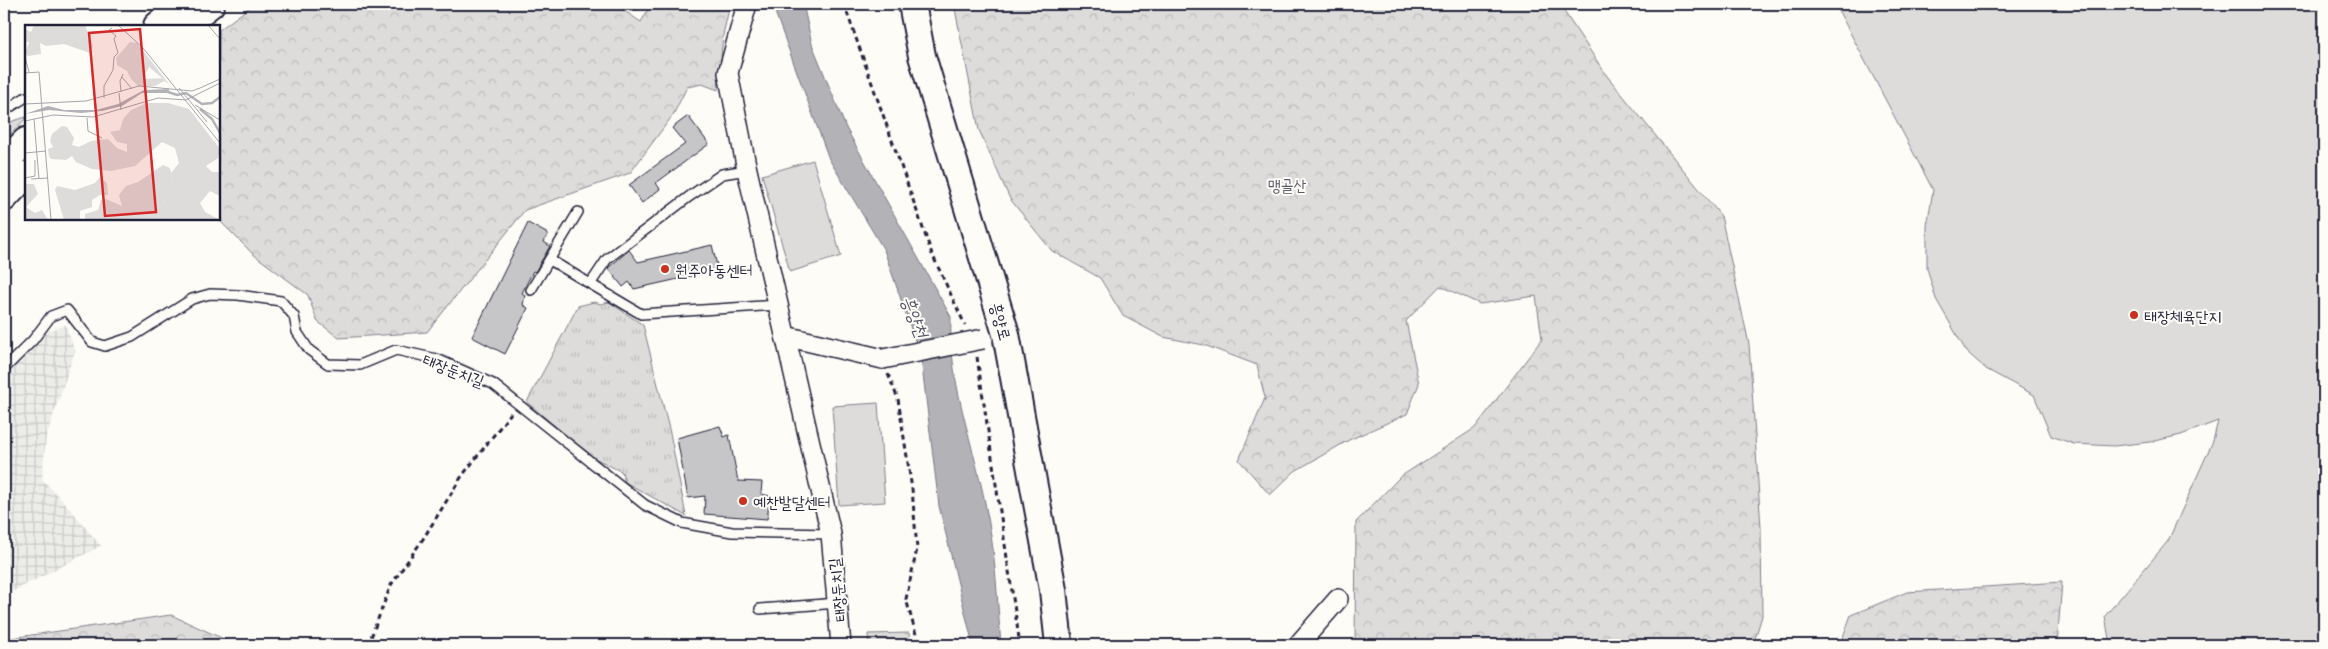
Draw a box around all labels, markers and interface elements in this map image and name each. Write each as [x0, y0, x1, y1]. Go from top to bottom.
inset map [25, 25, 220, 220]
park label: 맹골산 [1268, 172, 1306, 196]
place label: 원주아동센터 [675, 257, 752, 281]
marker: 원주아동센터 [659, 263, 671, 275]
water label: 흥양천 [895, 291, 937, 343]
street label: 흥양로 [985, 299, 1019, 343]
place label: 태장체육단지 [2144, 303, 2221, 327]
marker: 태장체육단지 [2128, 309, 2140, 321]
street label: 태장둔치길 [420, 346, 488, 392]
place label: 예찬발달센터 [753, 489, 830, 513]
marker: 예찬발달센터 [737, 495, 749, 507]
street label: 태장둔치길 [821, 557, 851, 623]

